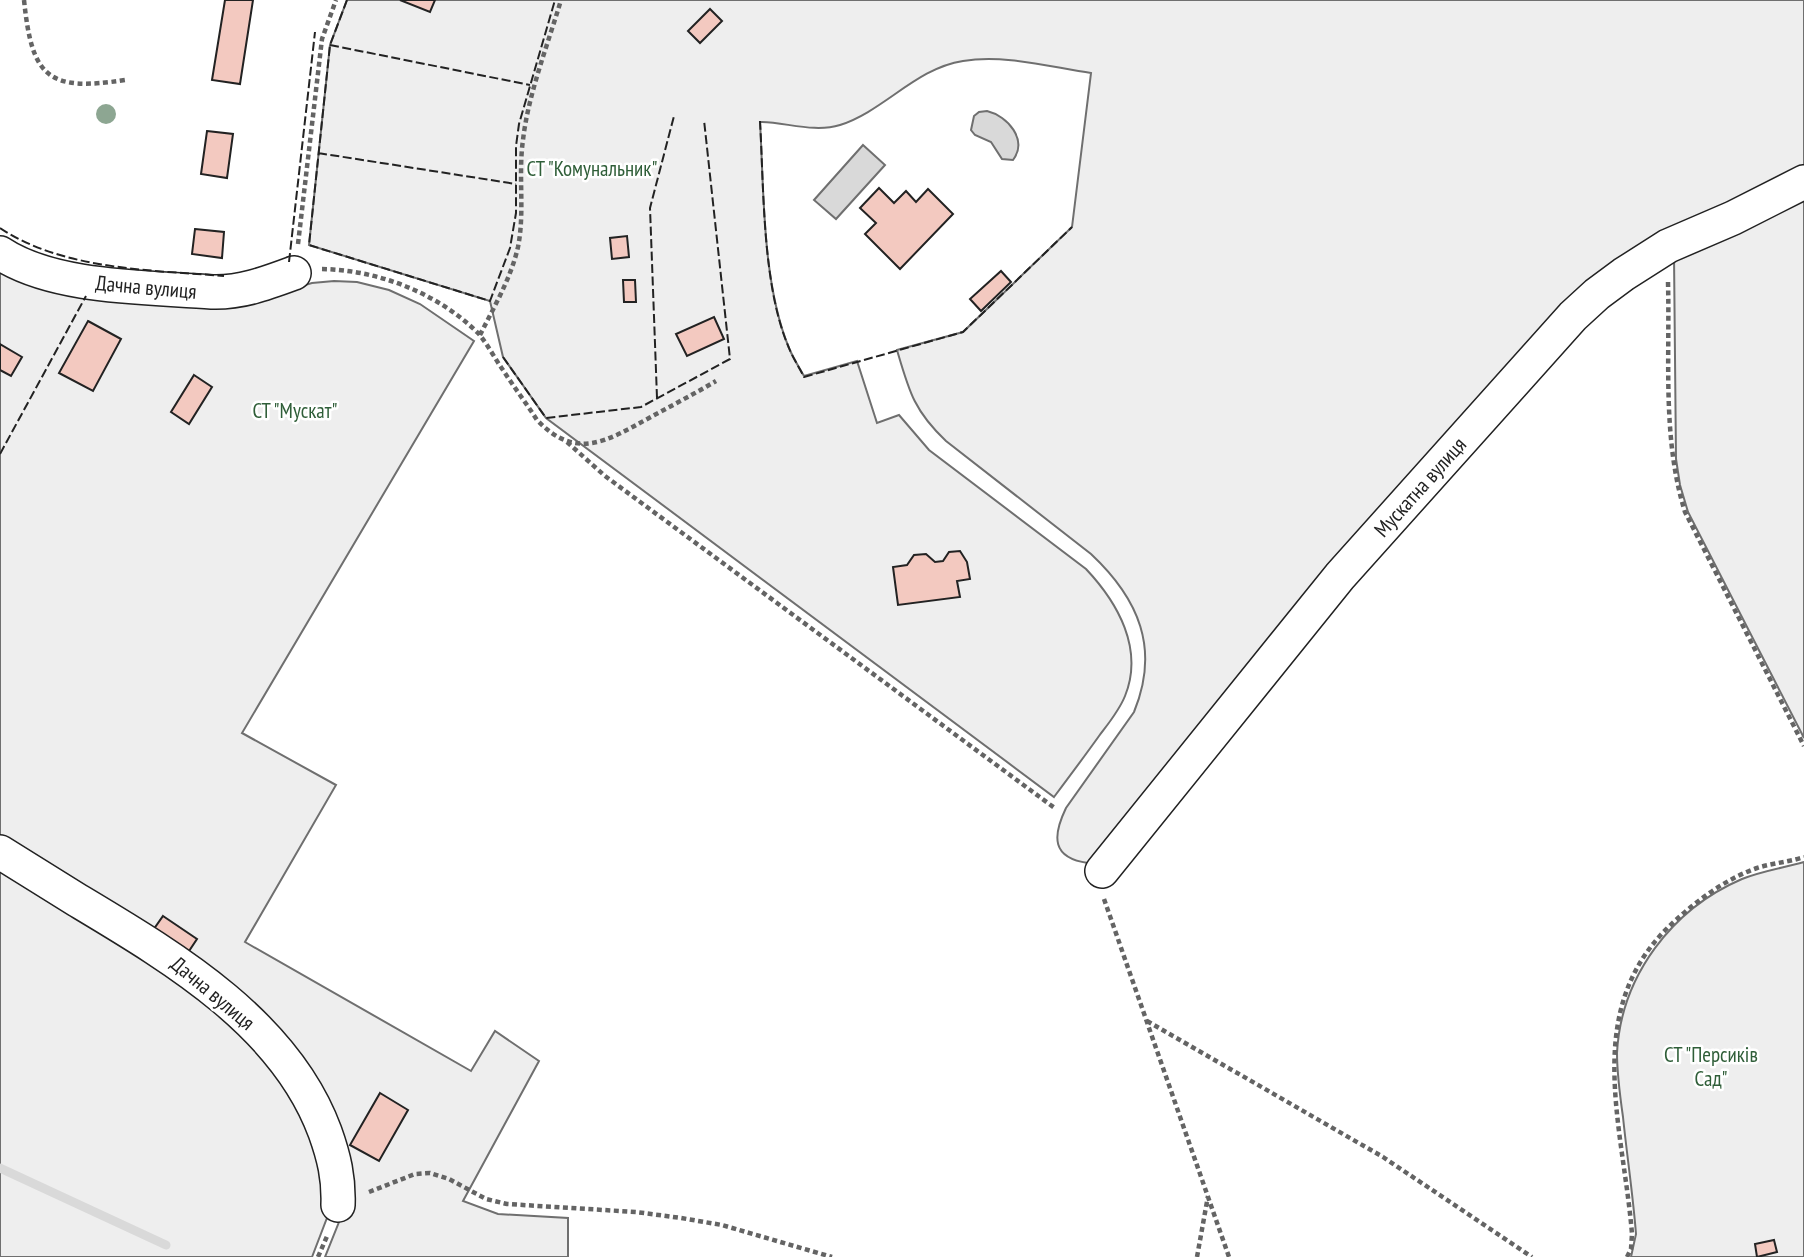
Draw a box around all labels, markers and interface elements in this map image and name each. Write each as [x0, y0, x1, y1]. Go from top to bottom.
park label: СТ "Комунальник" [527, 155, 657, 182]
street label: Дачна вулиця [94, 269, 198, 305]
park label: СТ "Мускат" [253, 397, 337, 424]
street label: Мускатна вулиця [1368, 431, 1472, 543]
street label: Дачна вулиця [166, 950, 260, 1036]
park label: СТ "Персиків Сад" [1664, 1041, 1758, 1092]

